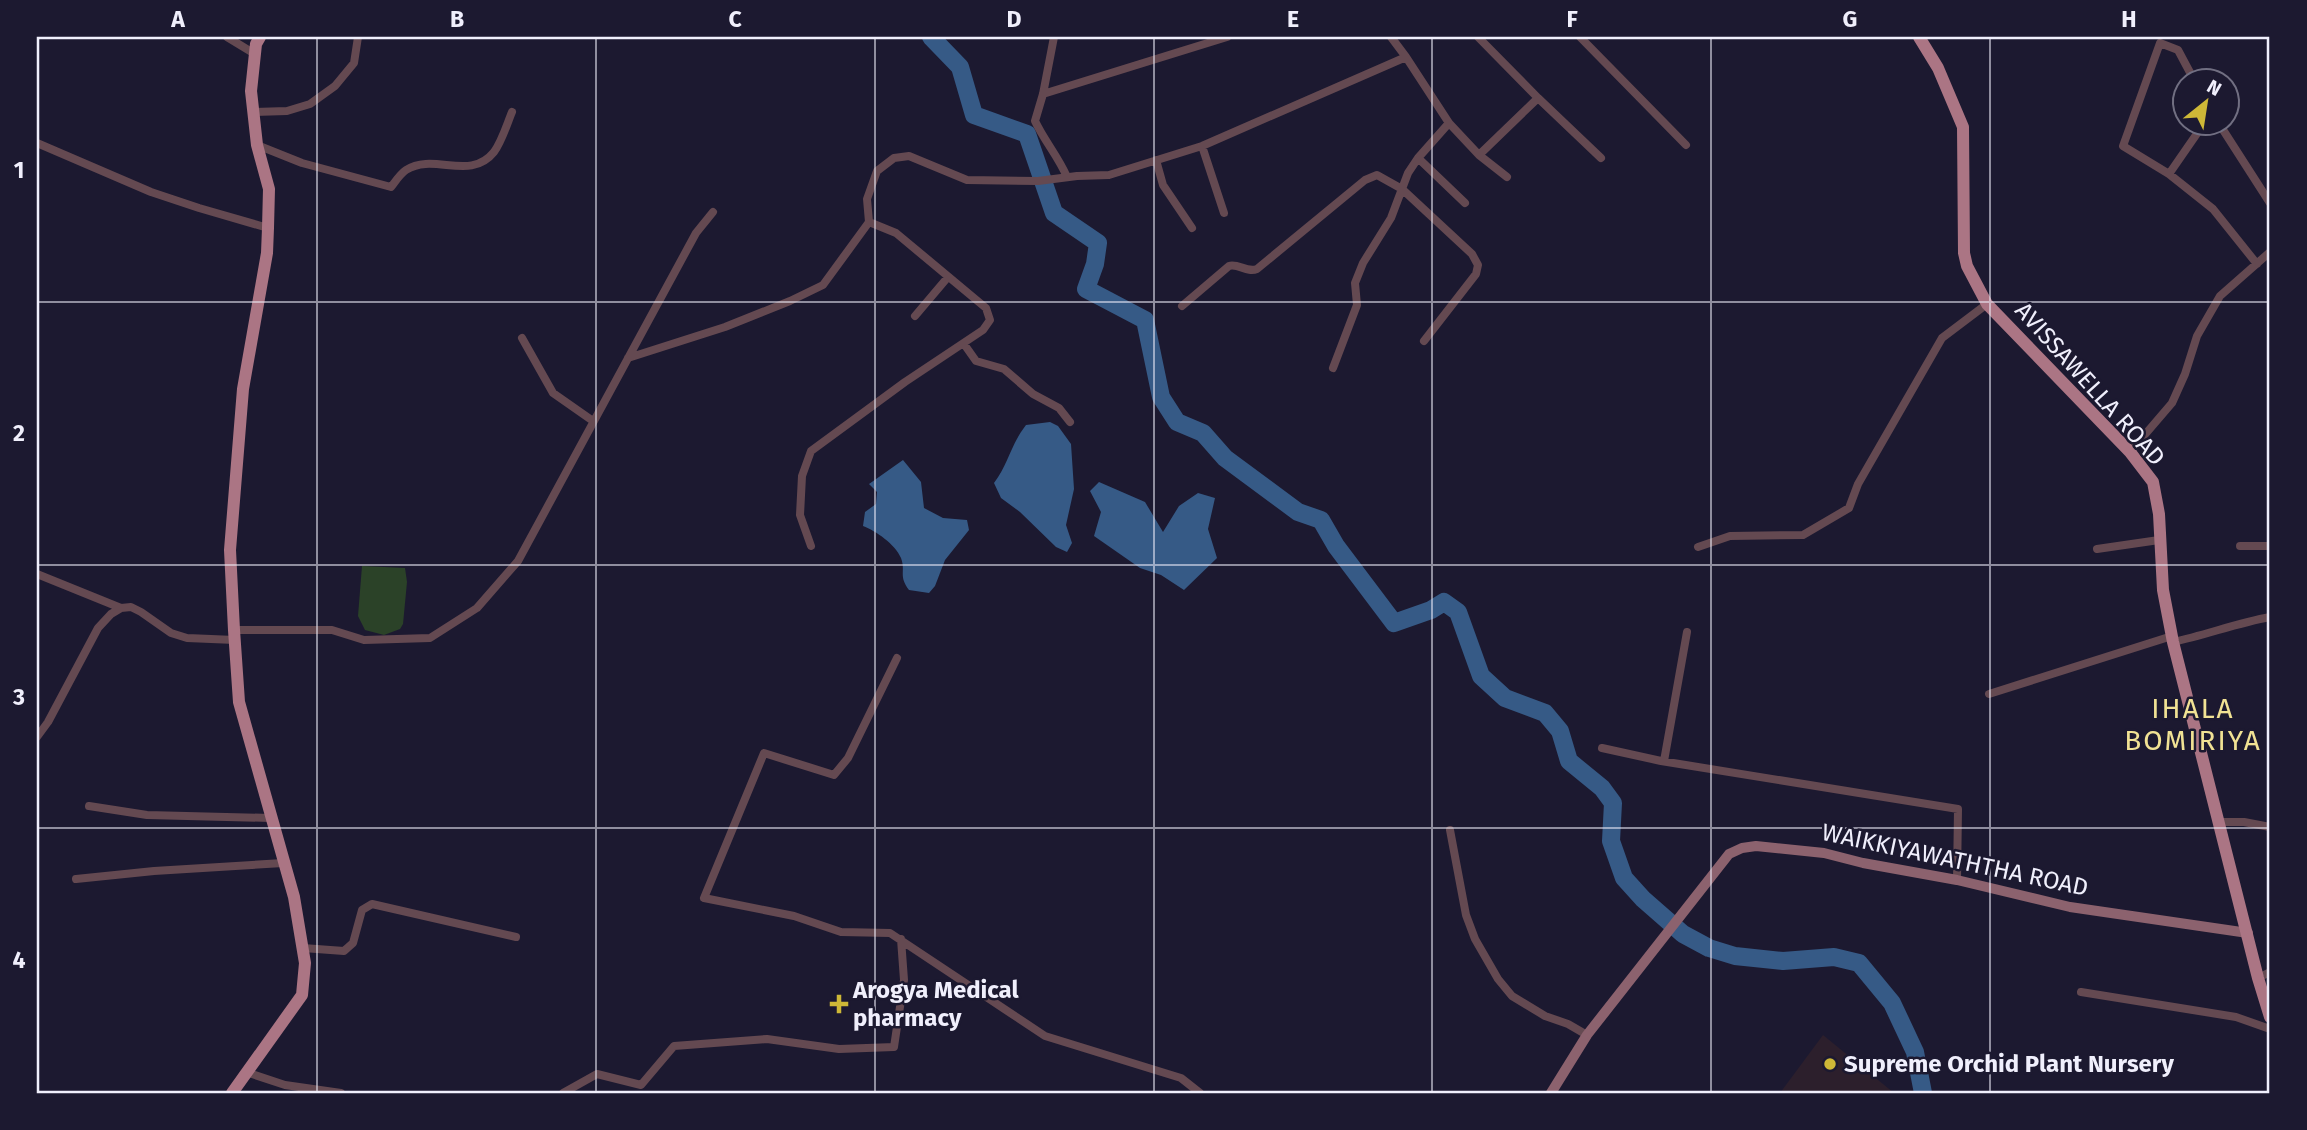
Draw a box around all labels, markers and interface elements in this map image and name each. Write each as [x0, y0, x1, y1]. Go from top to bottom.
text: A [170, 5, 185, 33]
text: B [450, 5, 464, 33]
text: C [728, 5, 742, 33]
text: D [1007, 5, 1022, 33]
text: E [1287, 5, 1299, 33]
text: F [1566, 5, 1578, 33]
text: G [1843, 5, 1857, 33]
text: H [2121, 5, 2137, 33]
north arrow [2170, 66, 2240, 136]
text: N [2203, 75, 2225, 101]
text: 1 [14, 156, 24, 184]
street label: AVISSAWELLA ROAD [2009, 297, 2171, 471]
text: 2 [13, 419, 25, 447]
text: 3 [12, 683, 25, 711]
district label: IHALA BOMIRIYA [2124, 692, 2262, 757]
street label: WAIKKIYAWATHTHA ROAD [1819, 818, 2091, 902]
text: 4 [13, 946, 26, 974]
place label: Arogya Medical pharmacy [852, 976, 1019, 1032]
marker: Arogya Medical pharmacy [831, 996, 847, 1012]
place label: Supreme Orchid Plant Nursery [1844, 1050, 2174, 1078]
marker: Supreme Orchid Plant Nursery [1822, 1056, 1838, 1072]

